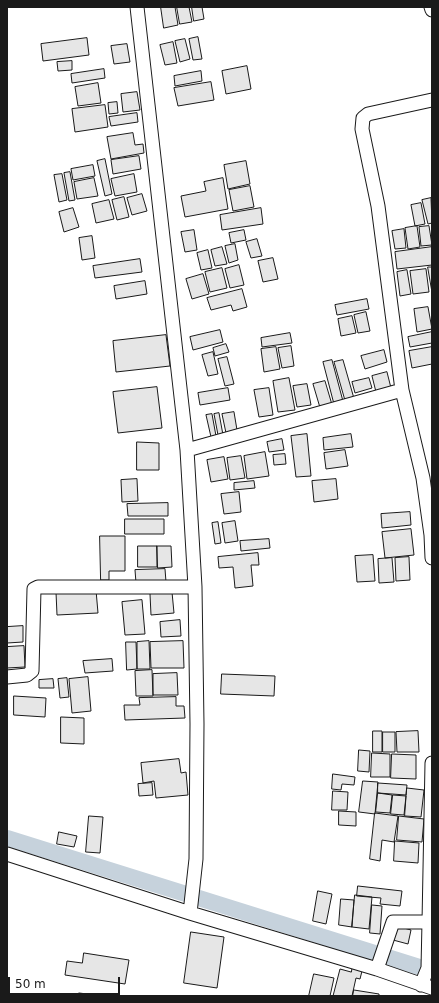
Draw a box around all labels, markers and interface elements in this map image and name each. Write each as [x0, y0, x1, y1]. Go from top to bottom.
scale bar [10, 969, 122, 995]
text: 50 m [15, 977, 46, 991]

